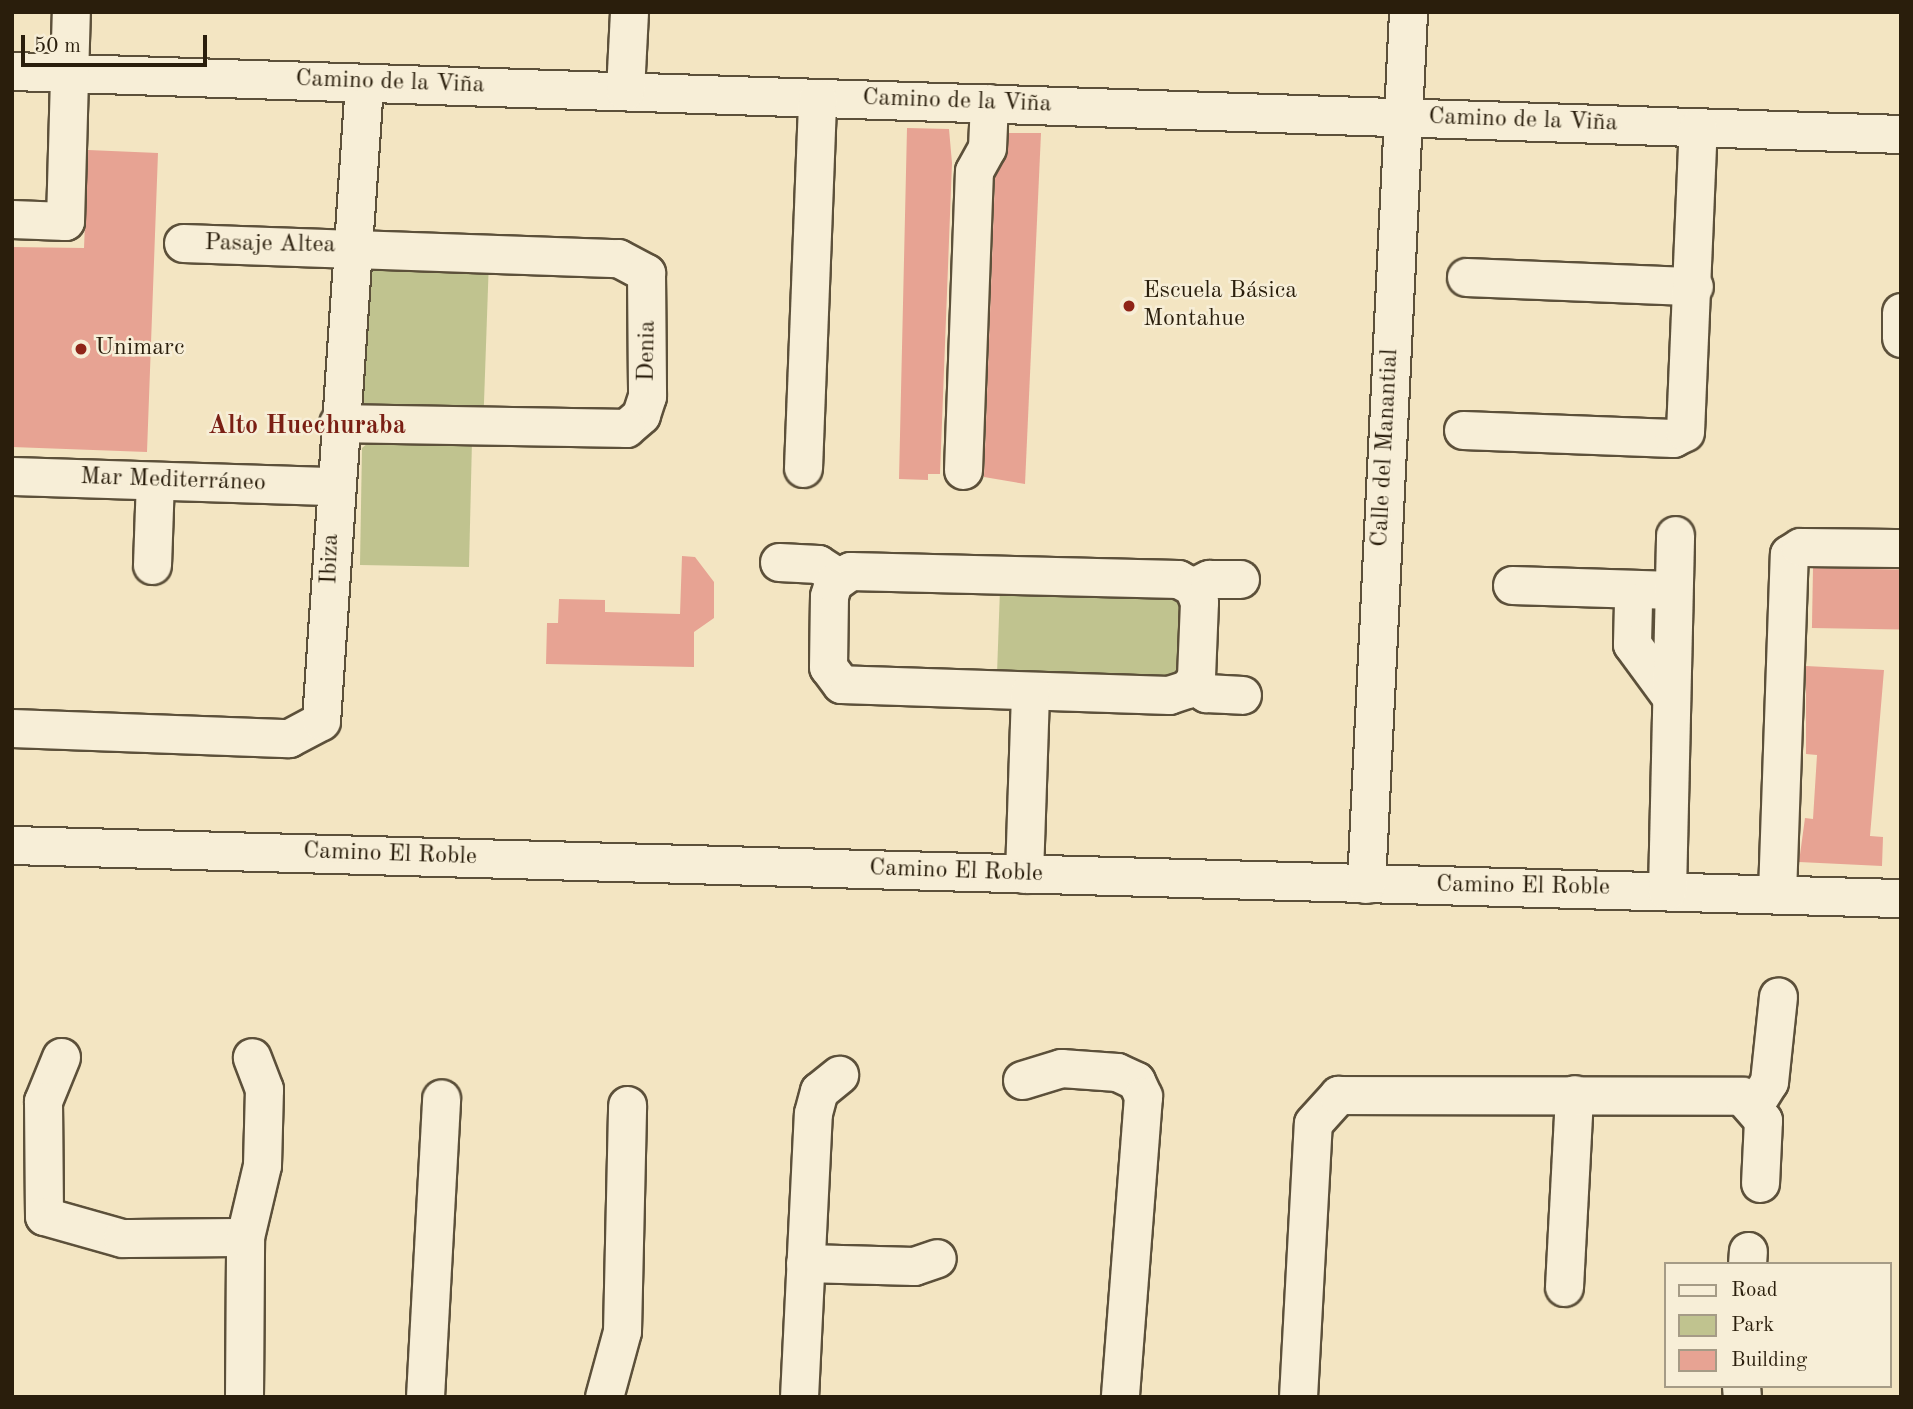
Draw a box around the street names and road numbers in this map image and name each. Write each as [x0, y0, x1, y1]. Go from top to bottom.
street label: Camino de la Viña [295, 65, 485, 101]
street label: Camino de la Viña [862, 84, 1052, 120]
street label: Camino de la Viña [1428, 103, 1618, 139]
street label: Pasaje Altea [204, 229, 336, 261]
street label: Denia [633, 320, 663, 382]
street label: Calle del Manantial [1366, 348, 1406, 548]
street label: Mar Mediterráneo [80, 463, 266, 499]
street label: Ibiza [316, 533, 346, 585]
street label: Camino El Roble [303, 838, 477, 872]
street label: Camino El Roble [869, 855, 1043, 889]
street label: Camino El Roble [1436, 871, 1610, 903]

